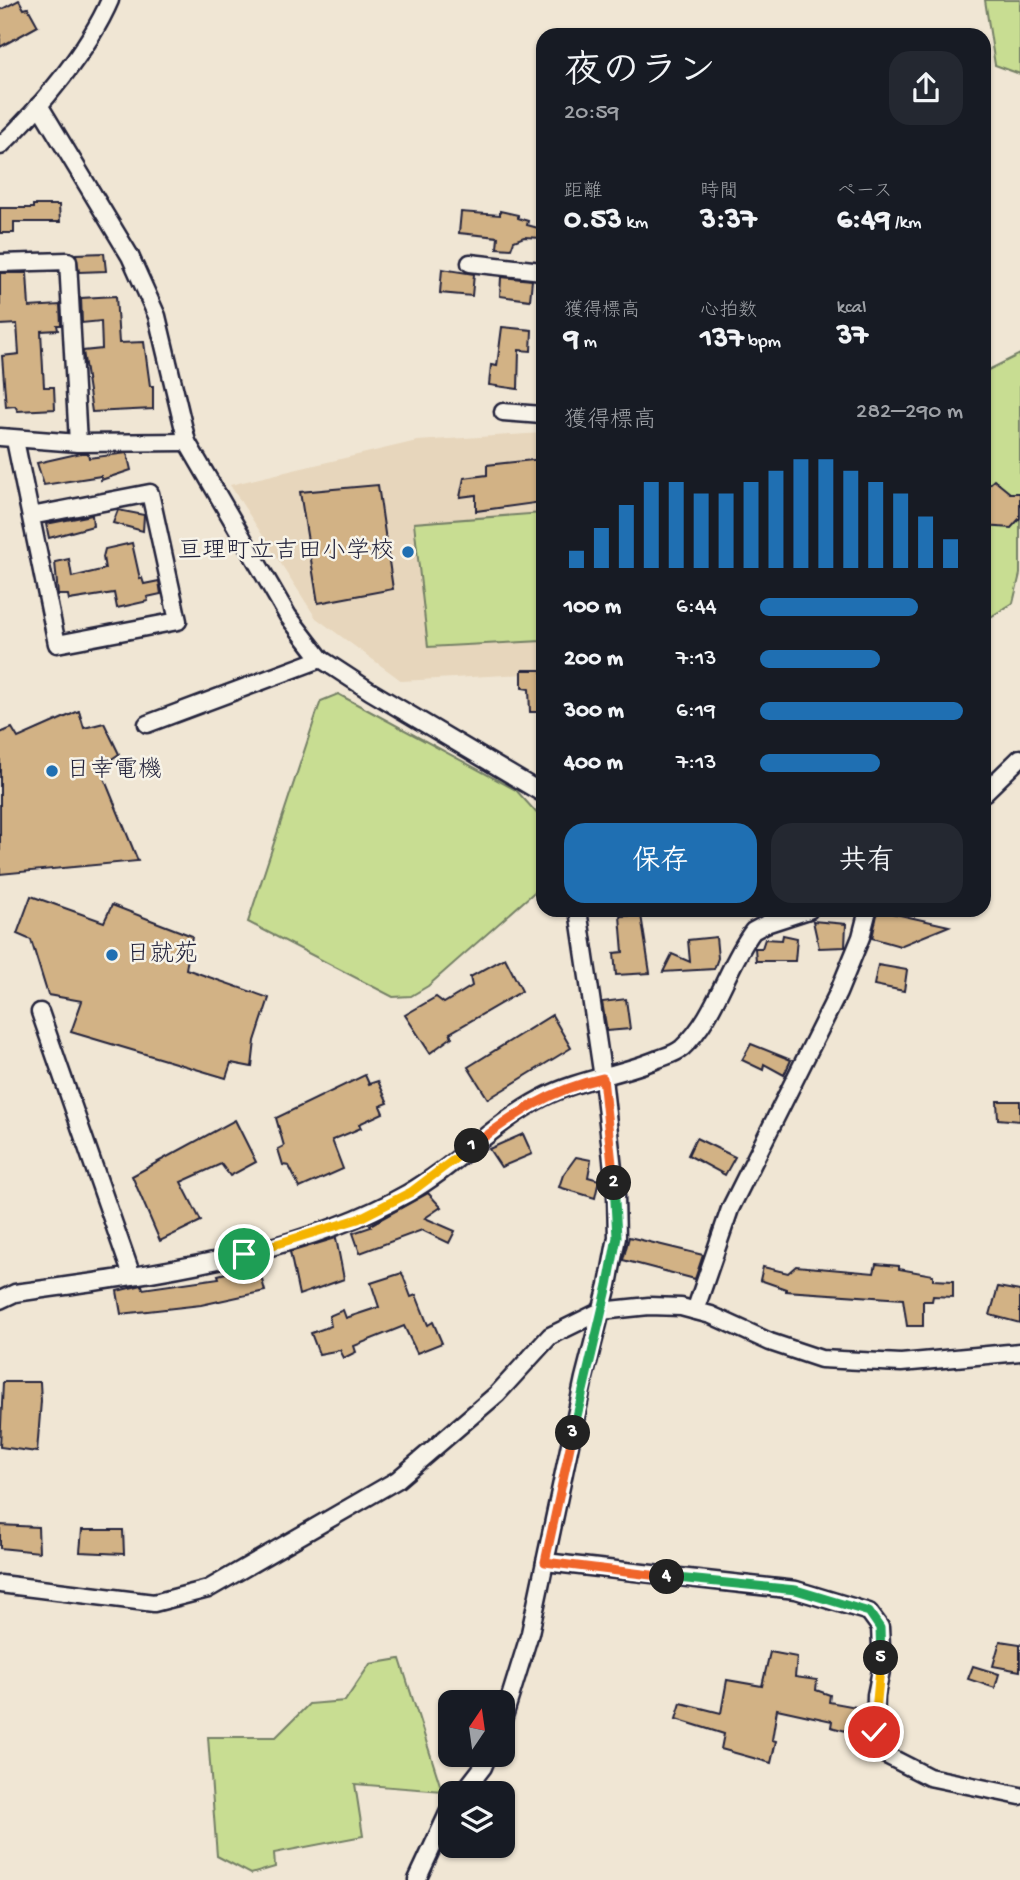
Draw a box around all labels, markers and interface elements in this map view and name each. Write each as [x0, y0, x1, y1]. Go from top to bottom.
button: share [889, 51, 963, 125]
text: 夜のラン [564, 52, 716, 96]
text: 20:59 [564, 100, 619, 127]
text: 距離 [564, 181, 602, 204]
text: 時間 [700, 181, 738, 204]
text: ペース [837, 181, 893, 204]
text: 0.53 [564, 204, 622, 239]
text: 3:37 [700, 204, 757, 239]
text: 6:49 [837, 204, 891, 239]
text: km [622, 212, 648, 235]
text: /km [891, 212, 922, 235]
text: kcal [837, 297, 866, 320]
text: 獲得標高 [564, 300, 640, 323]
text: 心拍数 [700, 300, 757, 323]
text: 37 [837, 320, 868, 355]
text: 9 [564, 323, 579, 358]
text: 137 [700, 323, 744, 358]
text: m [579, 331, 597, 354]
text: bpm [744, 331, 781, 354]
text: 282–290 m [856, 399, 963, 426]
text: 獲得標高 [564, 408, 656, 435]
place label: 亘理町立吉田小学校 [178, 537, 394, 567]
marker: 亘理町立吉田小学校 [400, 544, 416, 560]
text: 100 m [564, 594, 621, 621]
text: 6:44 [676, 594, 717, 621]
text: 200 m [564, 646, 623, 673]
text: 7:13 [676, 646, 716, 673]
text: 300 m [564, 698, 624, 725]
text: 6:19 [676, 698, 716, 725]
text: 400 m [564, 750, 623, 777]
text: 7:13 [676, 750, 716, 777]
place label: 日幸電機 [66, 756, 162, 786]
marker: 日幸電機 [44, 763, 60, 779]
button: 保存 [564, 823, 757, 903]
button: 共有 [771, 823, 963, 903]
place label: 日就苑 [126, 940, 198, 970]
marker: 日就苑 [104, 947, 120, 963]
pin: 1 [454, 1128, 490, 1164]
text: 1 [468, 1134, 475, 1157]
pin: 2 [596, 1166, 632, 1200]
text: 2 [609, 1171, 618, 1194]
pin [214, 1224, 274, 1284]
icon: arrive [225, 1235, 263, 1273]
pin: 3 [556, 1416, 590, 1450]
text: 3 [568, 1421, 577, 1444]
pin: 4 [650, 1560, 684, 1594]
text: 4 [662, 1565, 671, 1588]
pin: 5 [864, 1640, 898, 1676]
text: 5 [876, 1646, 886, 1669]
north arrow [438, 1690, 514, 1768]
map controls [438, 1690, 515, 1858]
pin [844, 1702, 904, 1762]
icon: check [855, 1713, 893, 1751]
button: layers [438, 1781, 515, 1858]

